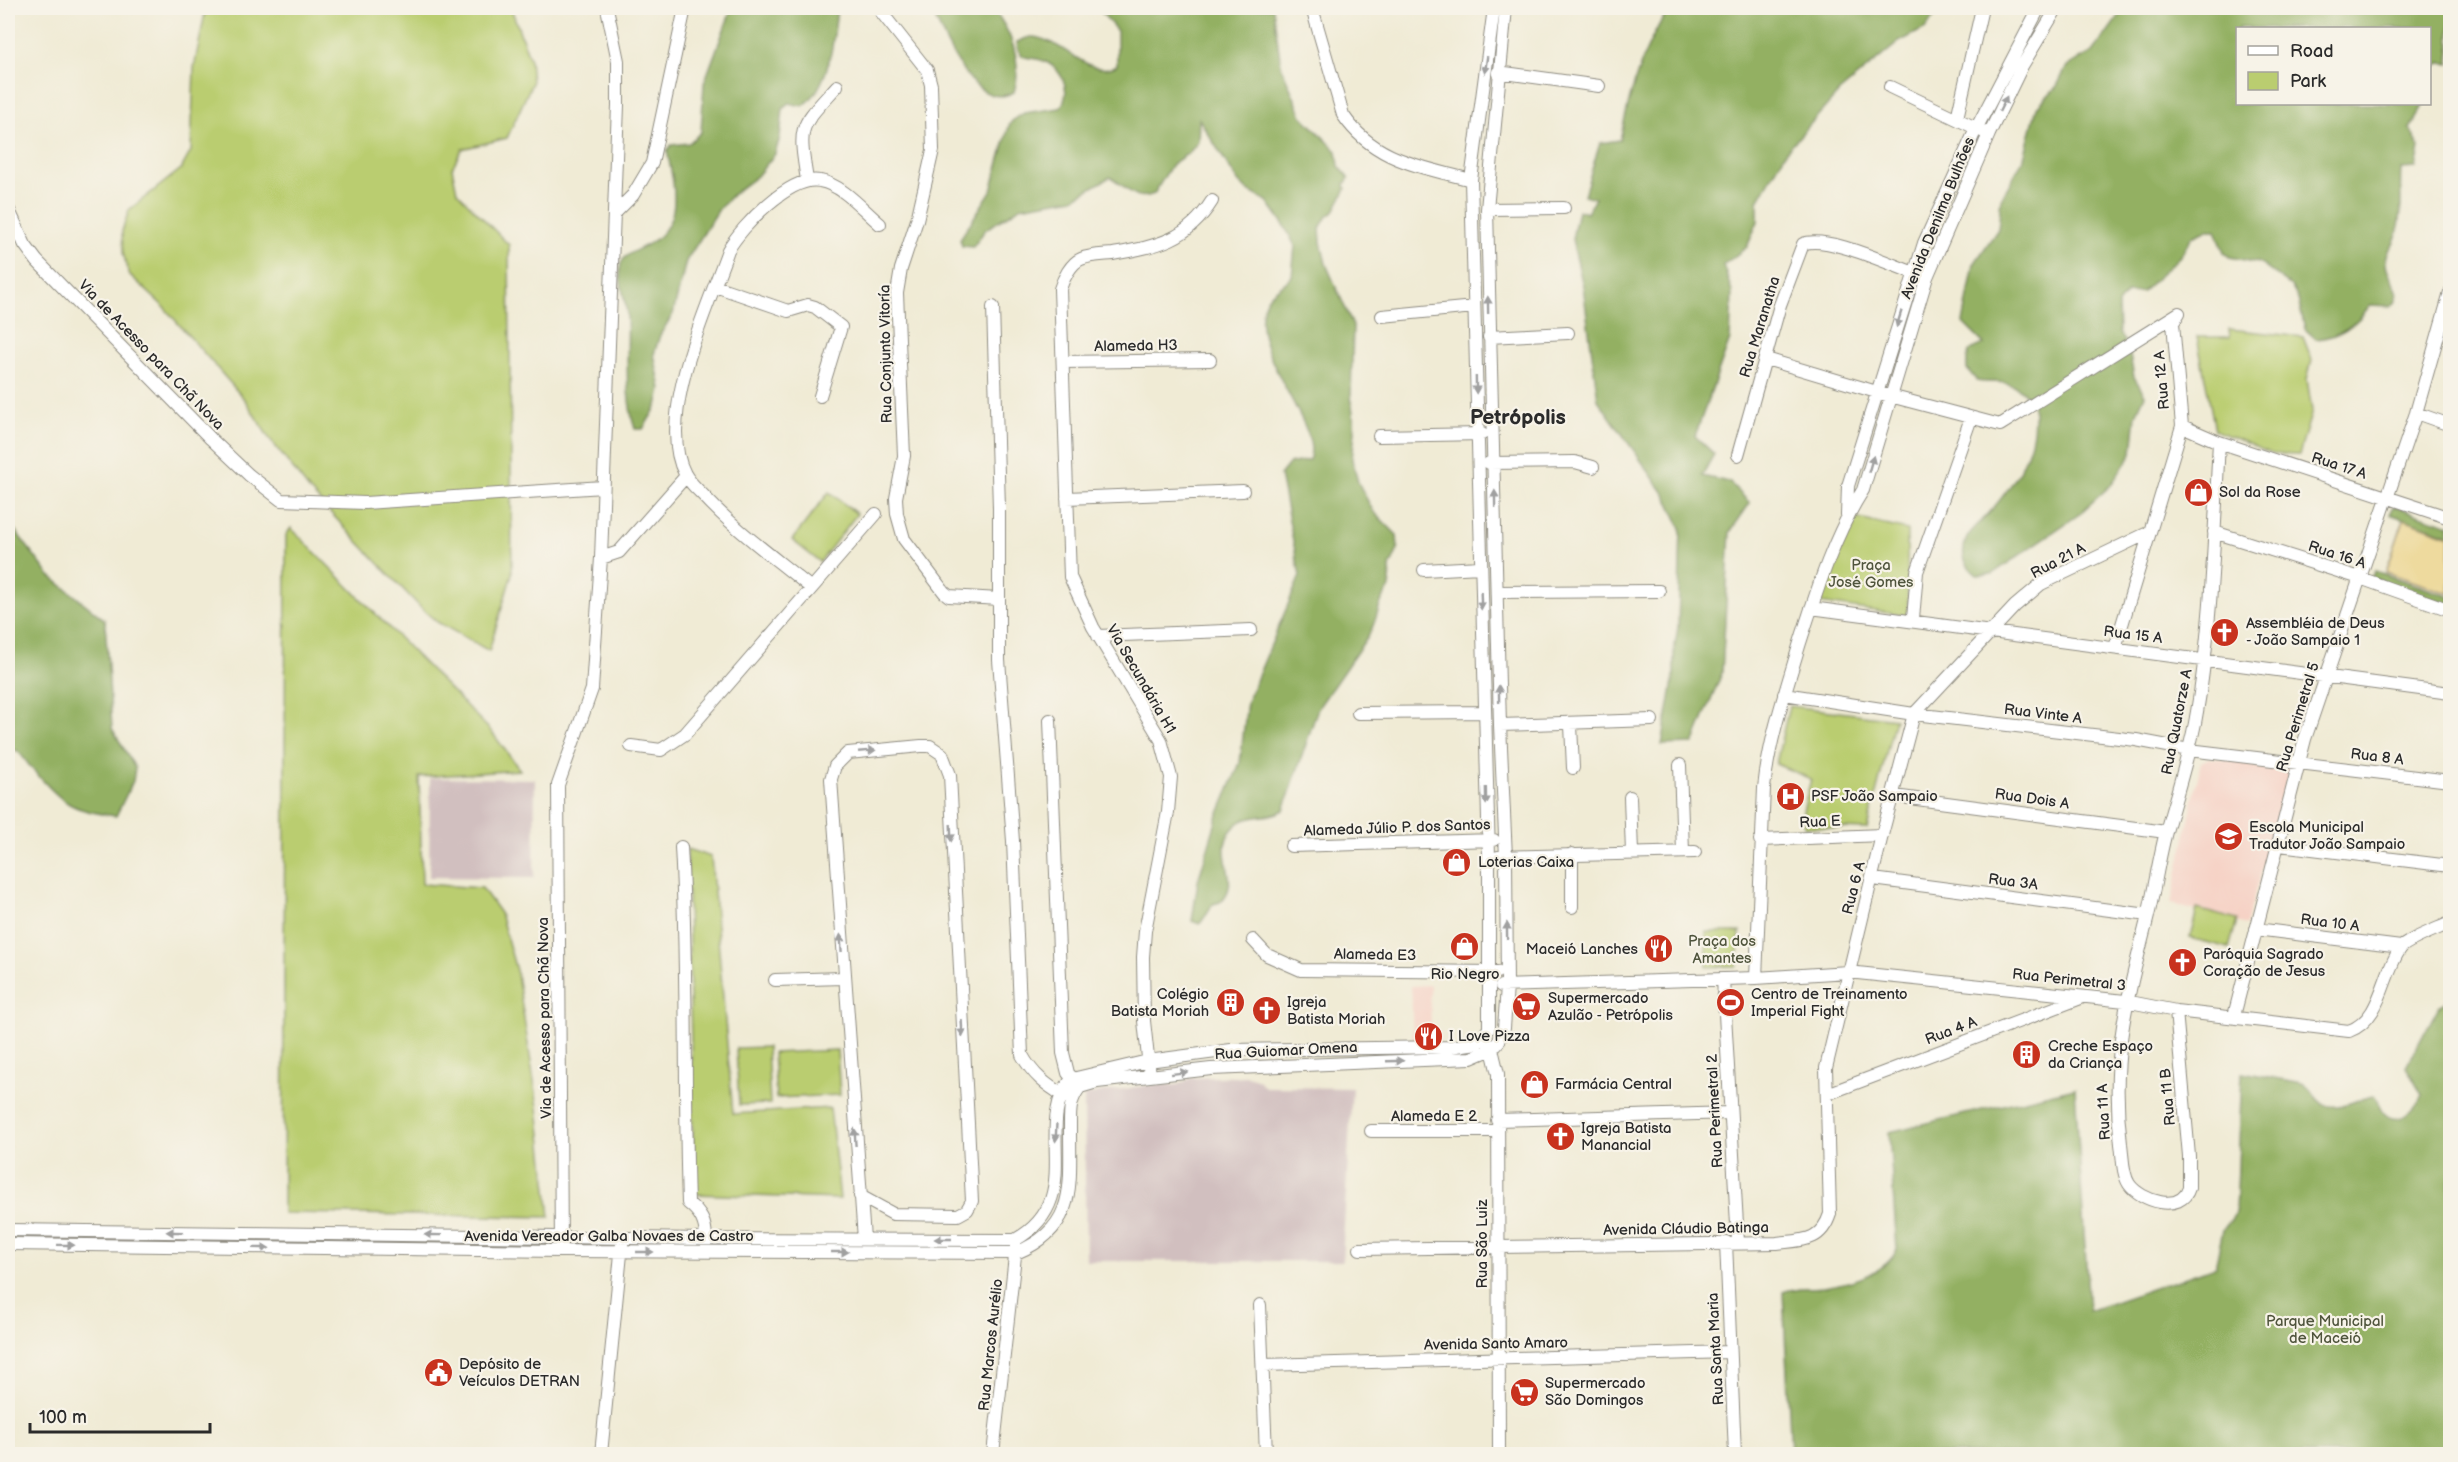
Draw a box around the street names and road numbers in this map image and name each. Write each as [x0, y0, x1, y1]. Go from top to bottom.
street label: Avenida Denilma Bulhões [1897, 134, 1979, 302]
street label: Rua Maranatha [1736, 274, 1784, 380]
street label: Via de Acesso para Chã Nova [74, 276, 228, 434]
street label: Rua Conjunto Vitoría [875, 284, 897, 424]
street label: Alameda H3 [1094, 336, 1178, 356]
street label: Rua 12 A [2150, 349, 2174, 410]
street label: Rua 17 A [2309, 448, 2370, 484]
street label: Rua 16 A [2306, 537, 2369, 574]
street label: Rua 21 A [2027, 538, 2089, 583]
street label: Via Secundária H1 [1102, 621, 1180, 737]
street label: Rua 15 A [2102, 622, 2164, 648]
street label: Rua Perimetral 5 [2272, 660, 2324, 774]
street label: Rua Quatorze A [2157, 667, 2197, 777]
street label: Rua Vinte A [2003, 700, 2084, 728]
street label: Rua 8 A [2349, 744, 2406, 770]
street label: Rua Dois A [1994, 784, 2071, 814]
street label: Rua E [1799, 811, 1841, 833]
street label: Alameda Júlio P. dos Santos [1303, 815, 1491, 841]
street label: Rua 6 A [1838, 859, 1870, 916]
street label: Rua 3A [1987, 870, 2040, 895]
street label: Rua 10 A [2299, 910, 2361, 936]
street label: Via de Acesso para Chã Nova [534, 917, 556, 1119]
street label: Alameda E3 [1334, 945, 1416, 965]
street label: Rua Perimetral 3 [2011, 965, 2127, 995]
street label: Rua 4 A [1922, 1012, 1980, 1050]
street label: Rua Guiomar Omena [1214, 1038, 1358, 1064]
street label: Rua Perimetral 2 [1703, 1053, 1727, 1168]
street label: Rua 11 B [2156, 1068, 2180, 1126]
street label: Rua 11 A [2093, 1083, 2115, 1141]
street label: Alameda E 2 [1391, 1107, 1477, 1126]
street label: Rua São Luiz [1473, 1199, 1492, 1289]
street label: Avenida Cláudio Batinga [1603, 1218, 1769, 1240]
street label: Avenida Vereador Galba Novaes de Castro [464, 1227, 754, 1246]
street label: Rua Marcos Aurélio [975, 1278, 1007, 1412]
street label: Rua Santa Maria [1704, 1292, 1728, 1406]
street label: Avenida Santo Amaro [1424, 1333, 1568, 1355]

